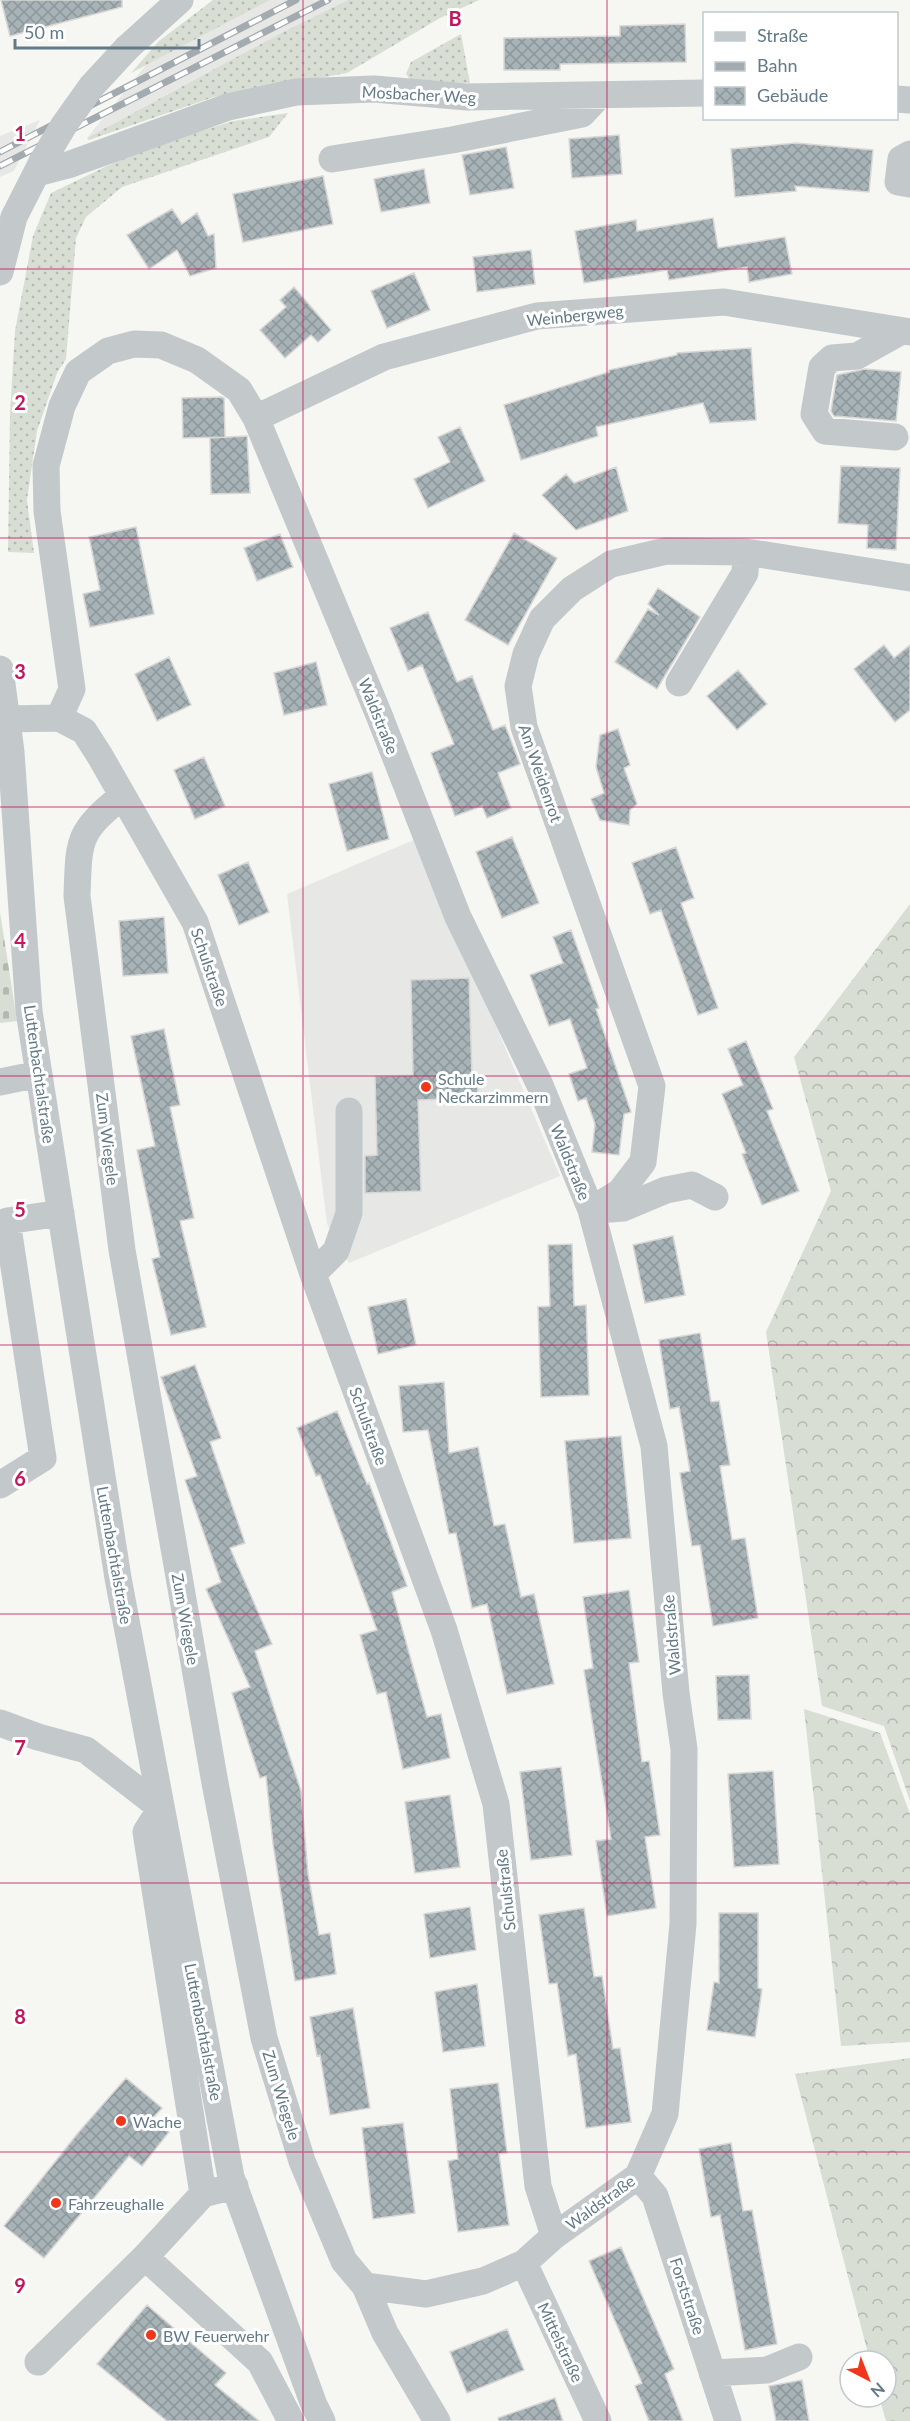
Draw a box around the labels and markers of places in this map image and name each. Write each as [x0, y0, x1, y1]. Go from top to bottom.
place label: Schule Neckarzimmern [438, 1069, 549, 1106]
marker: Schule Neckarzimmern [419, 1080, 433, 1094]
place label: Wache [133, 2112, 182, 2131]
marker: Wache [114, 2114, 128, 2128]
place label: Fahrzeughalle [68, 2194, 164, 2213]
marker: Fahrzeughalle [49, 2196, 63, 2210]
place label: BW Feuerwehr [163, 2326, 270, 2345]
marker: BW Feuerwehr [144, 2328, 158, 2342]

